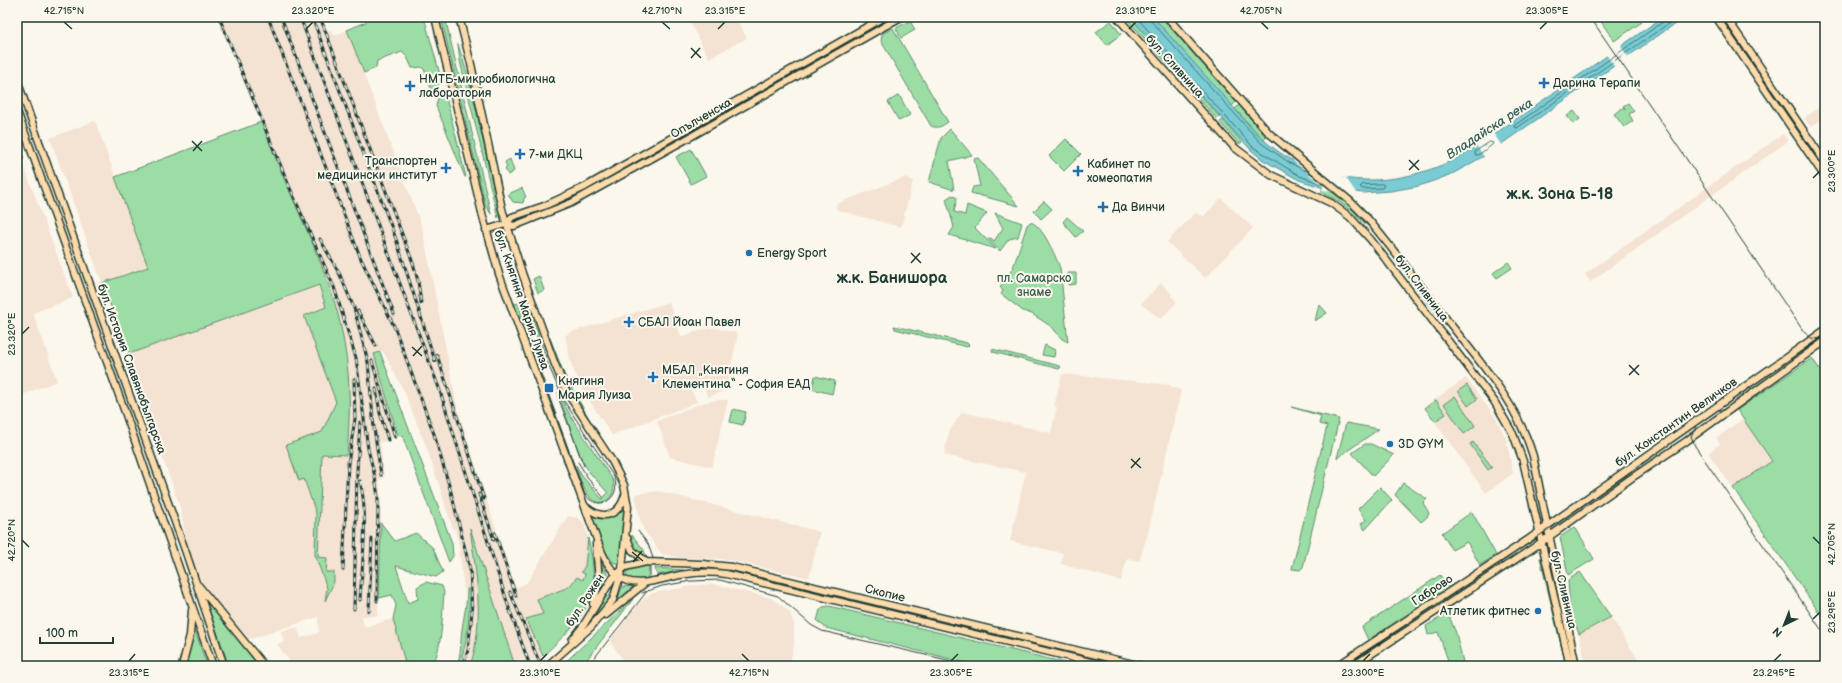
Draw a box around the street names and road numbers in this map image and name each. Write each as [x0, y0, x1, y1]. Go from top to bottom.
street label: бул. Сливница [1142, 32, 1207, 101]
street label: Опълченска [668, 95, 734, 142]
street label: бул. Княгиня Мария Луиза [491, 228, 553, 372]
street label: бул. Сливница [1392, 252, 1452, 325]
street label: бул. История Славянобългарска [94, 282, 169, 456]
street label: бул. Константин Величков [1612, 374, 1741, 470]
street label: бул. Сливница [1547, 549, 1580, 631]
street label: бул. Рожен [563, 571, 608, 630]
street label: Габрово [1409, 572, 1456, 609]
street label: Скопие [863, 581, 907, 606]

